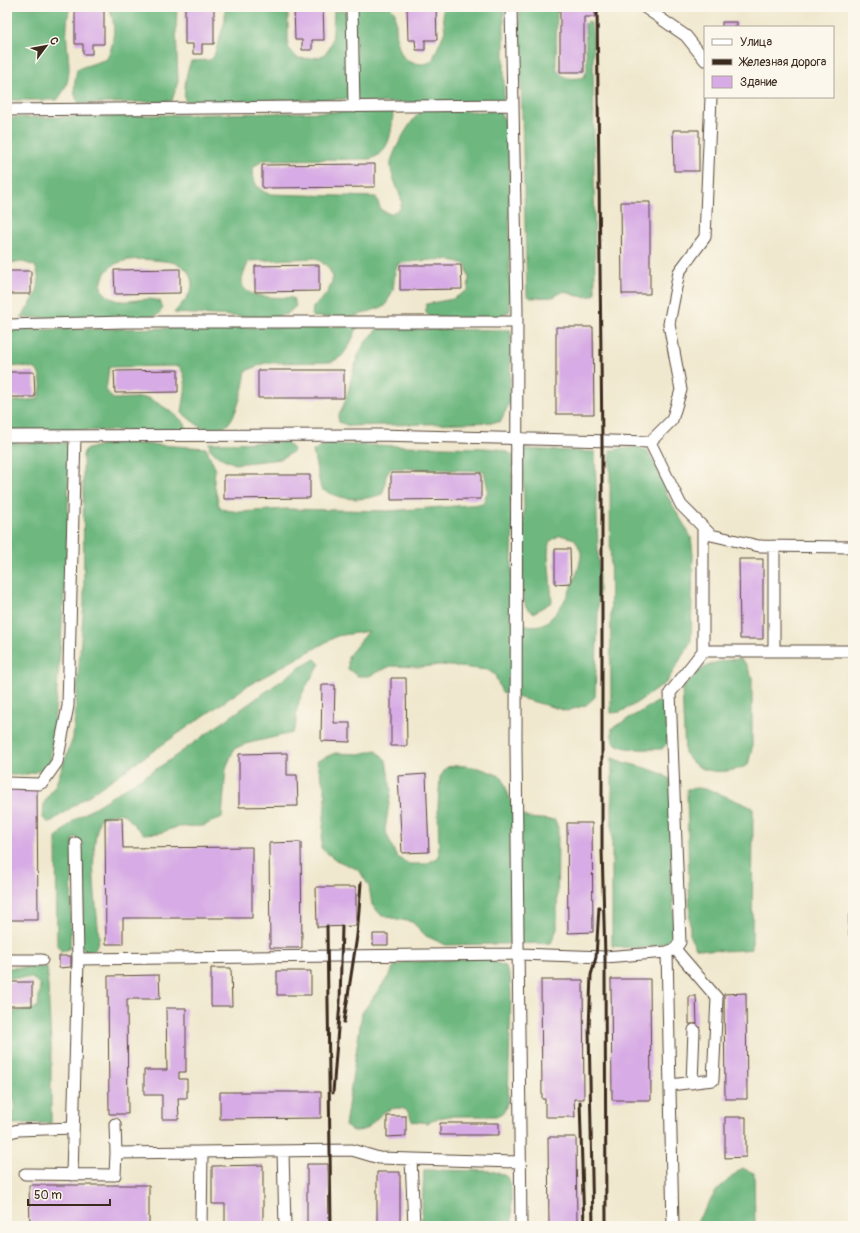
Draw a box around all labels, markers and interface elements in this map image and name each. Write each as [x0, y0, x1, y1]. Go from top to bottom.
north arrow [26, 26, 66, 66]
legend [704, 26, 834, 98]
text: С [47, 35, 61, 47]
text: Улица [740, 35, 772, 50]
text: Железная дорога [738, 55, 827, 70]
text: Здание [740, 75, 777, 90]
scale bar [28, 1181, 110, 1207]
text: 50 m [34, 1188, 62, 1203]

